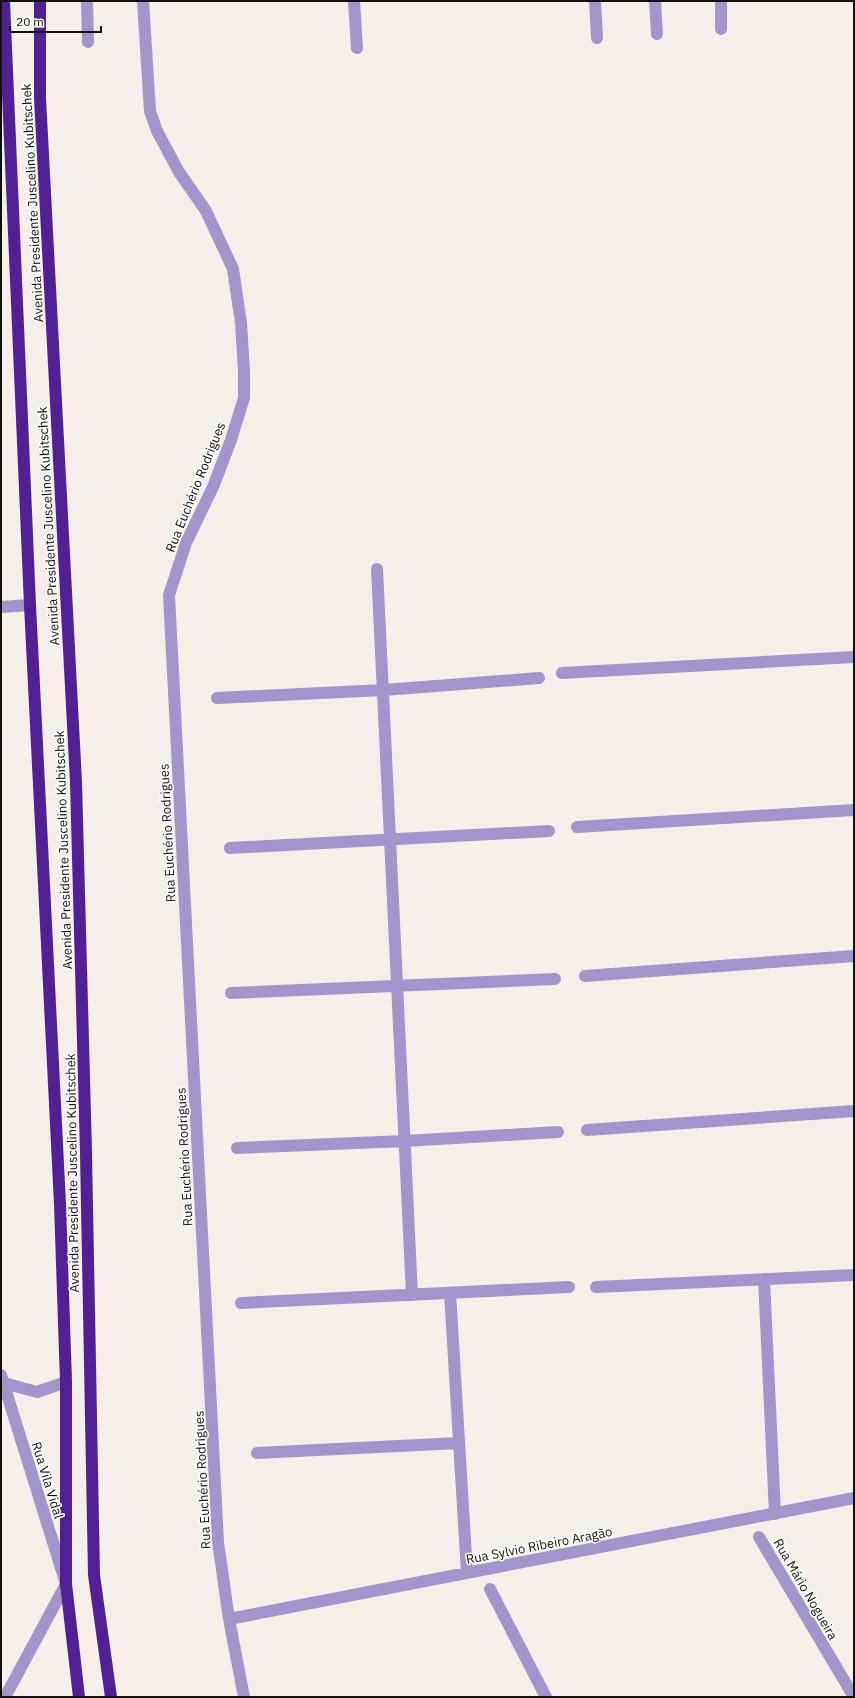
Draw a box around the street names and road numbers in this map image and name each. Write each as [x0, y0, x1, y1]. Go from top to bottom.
street label: Avenida Presidente Juscelino Kubitschek [18, 83, 47, 323]
street label: Avenida Presidente Juscelino Kubitschek [34, 406, 63, 646]
street label: Rua Euchério Rodrigues [162, 420, 229, 555]
street label: Avenida Presidente Juscelino Kubitschek [51, 730, 76, 970]
street label: Rua Euchério Rodrigues [155, 763, 180, 903]
street label: Avenida Presidente Juscelino Kubitschek [62, 1053, 83, 1293]
street label: Rua Euchério Rodrigues [172, 1087, 197, 1227]
street label: Rua Euchério Rodrigues [190, 1410, 215, 1550]
street label: Rua Vila Vidal [28, 1440, 67, 1521]
street label: Rua Sylvio Ribeiro Aragão [464, 1523, 614, 1568]
street label: Rua Mário Nogueira [770, 1536, 842, 1643]

